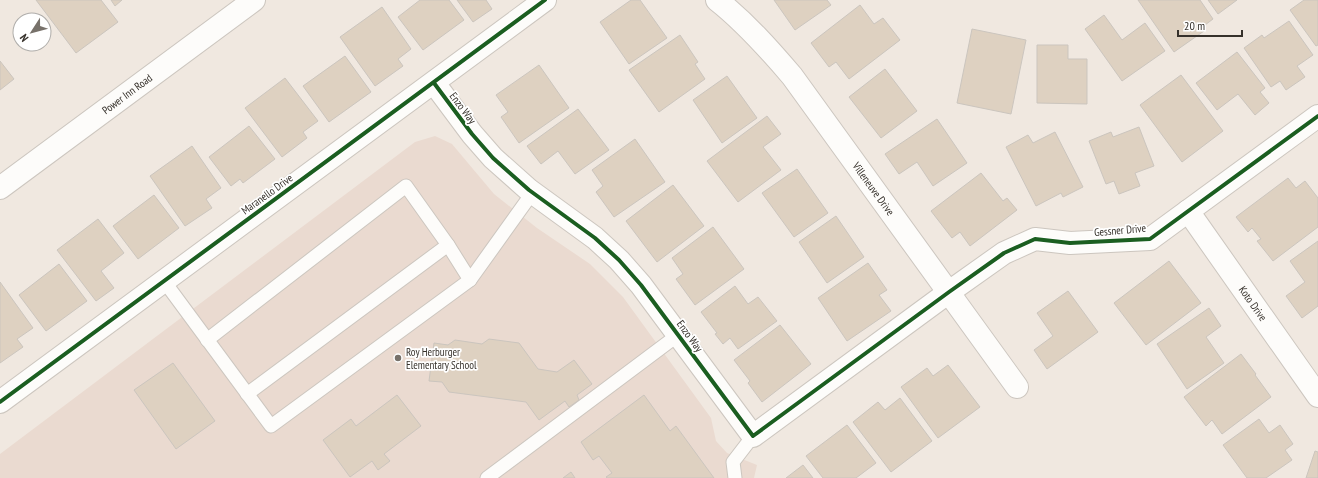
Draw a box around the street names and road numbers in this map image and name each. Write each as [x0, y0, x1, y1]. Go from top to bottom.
street label: Power Inn Road [99, 71, 155, 117]
street label: Enzo Way [447, 89, 480, 127]
street label: Villeneuve Drive [849, 158, 898, 218]
street label: Maranello Drive [238, 170, 296, 217]
street label: Gessner Drive [1093, 221, 1147, 239]
street label: Koto Drive [1236, 283, 1270, 324]
street label: Enzo Way [674, 317, 707, 355]

